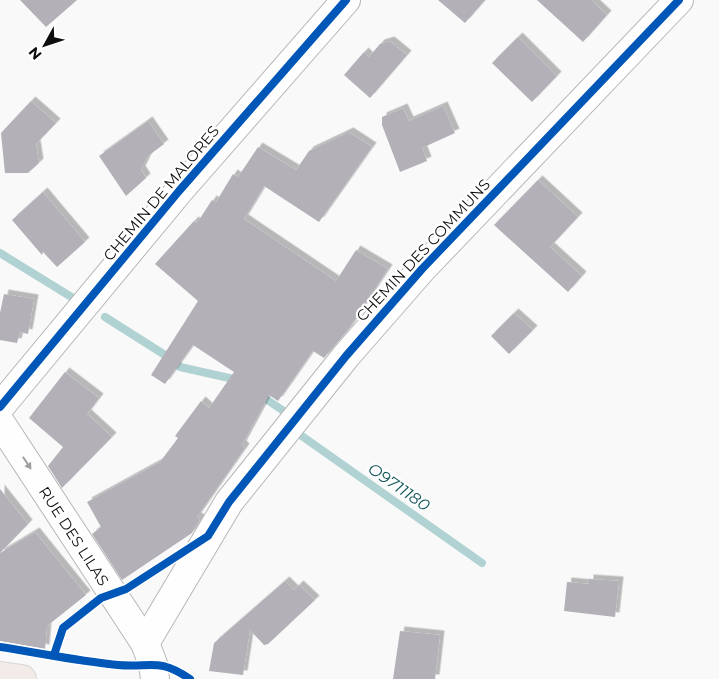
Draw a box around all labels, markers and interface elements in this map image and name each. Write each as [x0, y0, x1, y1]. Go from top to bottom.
north arrow [20, 20, 70, 70]
text: N [25, 43, 46, 63]
street label: CHEMIN DE MALORES [99, 122, 223, 264]
street label: CHEMIN DES COMMUNS [352, 175, 494, 325]
one-way arrow [22, 456, 31, 470]
water label: O9711180 [365, 459, 434, 515]
street label: RUE DES LILAS [35, 483, 113, 589]

